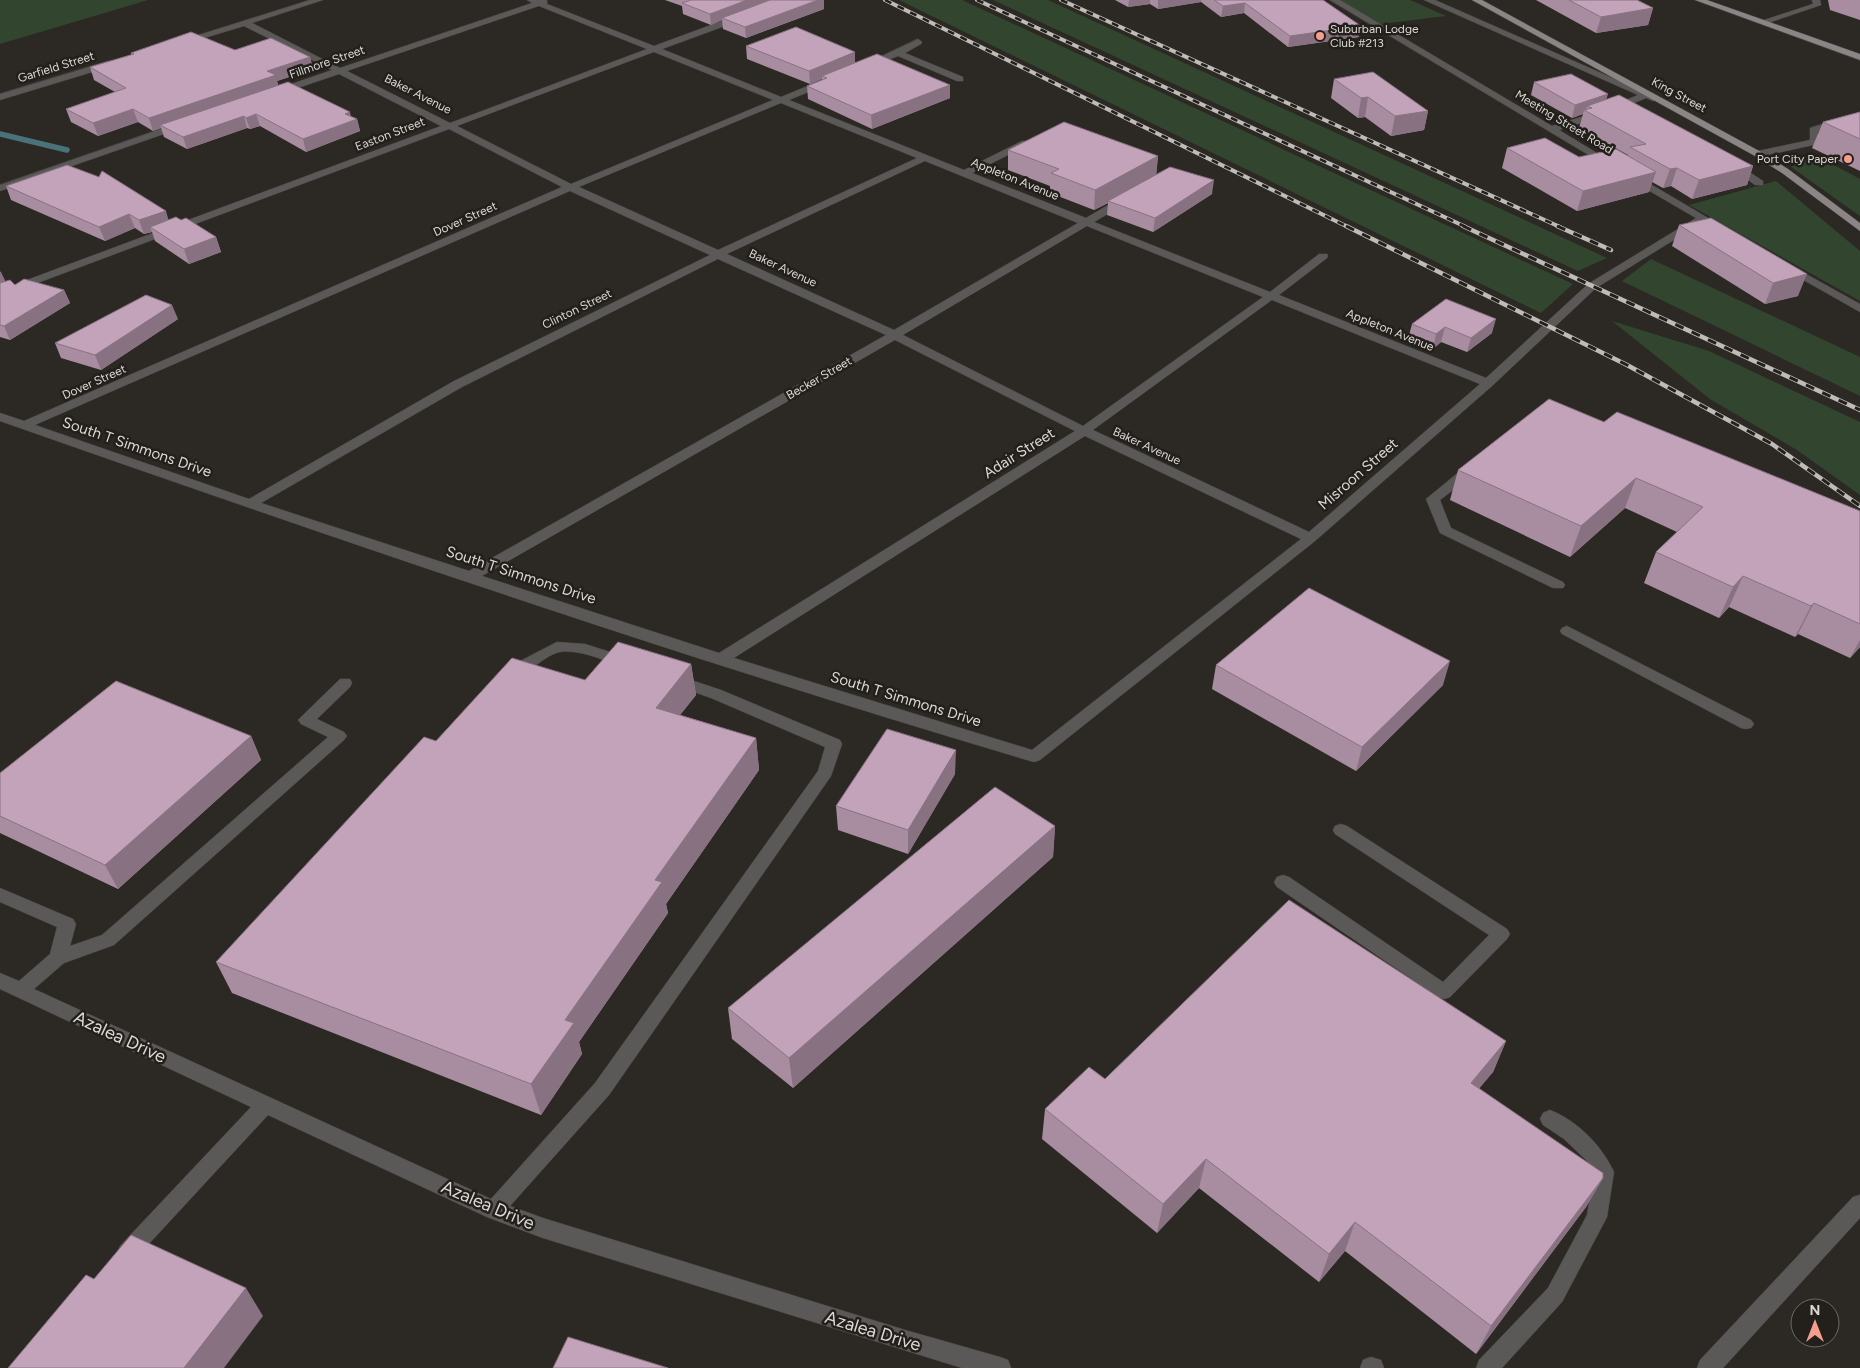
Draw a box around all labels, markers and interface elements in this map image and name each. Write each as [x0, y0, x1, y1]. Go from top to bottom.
place label: Suburban Lodge Club #213 [1330, 22, 1419, 50]
marker: Suburban Lodge Club #213 [1314, 30, 1326, 42]
street label: Fillmore Street [287, 42, 367, 81]
street label: Garfield Street [16, 49, 96, 85]
street label: Baker Avenue [382, 71, 454, 117]
street label: King Street [1649, 75, 1709, 116]
street label: Meeting Street Road [1513, 87, 1615, 157]
street label: Easton Street [353, 114, 427, 154]
place label: Port City Paper [1757, 152, 1838, 166]
marker: Port City Paper [1842, 153, 1854, 165]
street label: Appleton Avenue [969, 155, 1061, 203]
street label: Dover Street [431, 199, 499, 239]
street label: Baker Avenue [747, 246, 820, 290]
street label: Clinton Street [540, 286, 614, 332]
street label: Appleton Avenue [1344, 306, 1436, 354]
street label: Becker Street [784, 353, 855, 402]
street label: Dover Street [60, 362, 128, 402]
street label: South T Simmons Drive [60, 413, 214, 481]
street label: Adair Street [980, 424, 1058, 482]
street label: Baker Avenue [1111, 424, 1184, 468]
street label: Misroon Street [1314, 434, 1402, 514]
street label: South T Simmons Drive [444, 542, 598, 608]
street label: South T Simmons Drive [828, 667, 984, 731]
street label: Azalea Drive [70, 1006, 170, 1068]
street label: Azalea Drive [438, 1175, 538, 1235]
north arrow [1790, 1298, 1840, 1348]
text: N [1810, 1302, 1820, 1319]
street label: Azalea Drive [822, 1306, 924, 1356]

